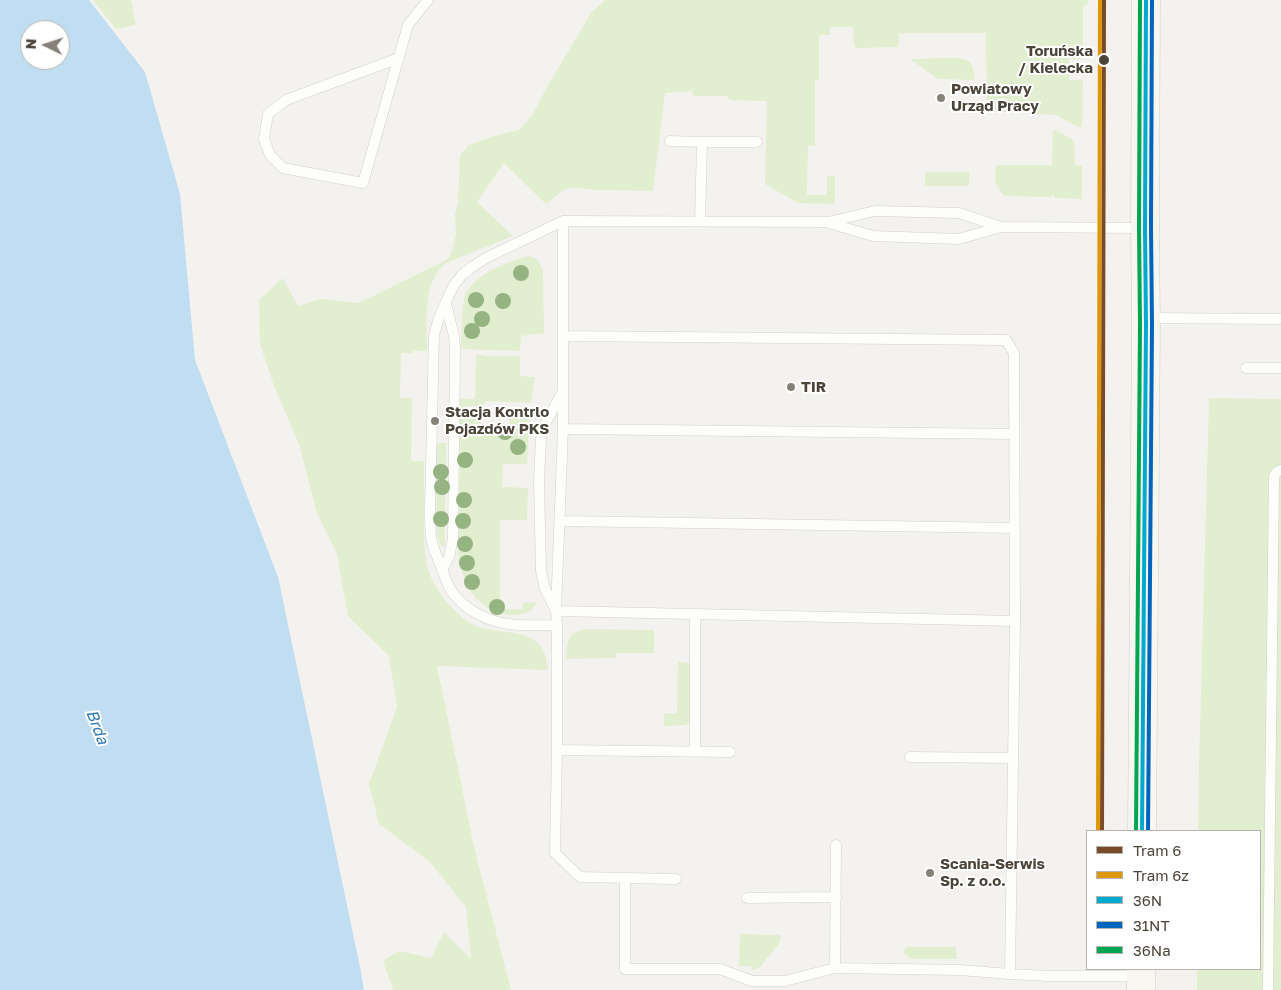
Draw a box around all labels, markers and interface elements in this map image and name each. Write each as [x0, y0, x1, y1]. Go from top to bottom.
north arrow [20, 20, 70, 70]
text: N [22, 38, 39, 50]
place label: Toruńska / Kielecka [1019, 42, 1093, 77]
marker: Toruńska / Kielecka [1097, 53, 1111, 67]
place label: Powiatowy Urząd Pracy [951, 80, 1039, 115]
marker: Powiatowy Urząd Pracy [935, 92, 947, 104]
place label: TIR [801, 378, 826, 396]
marker: TIR [785, 381, 797, 393]
place label: Stacja Kontrlo Pojazdów PKS [445, 403, 549, 438]
marker: Stacja Kontrlo Pojazdów PKS [429, 415, 441, 427]
water label: Brda [82, 707, 112, 747]
legend [1086, 830, 1261, 970]
text: Tram 6 [1133, 841, 1181, 859]
place label: Scania-Serwis Sp. z o.o. [940, 855, 1045, 890]
text: Tram 6z [1133, 866, 1189, 884]
marker: Scania-Serwis Sp. z o.o. [924, 867, 936, 879]
text: 36N [1133, 891, 1162, 909]
text: 31NT [1133, 916, 1170, 934]
text: 36Na [1133, 941, 1171, 959]

